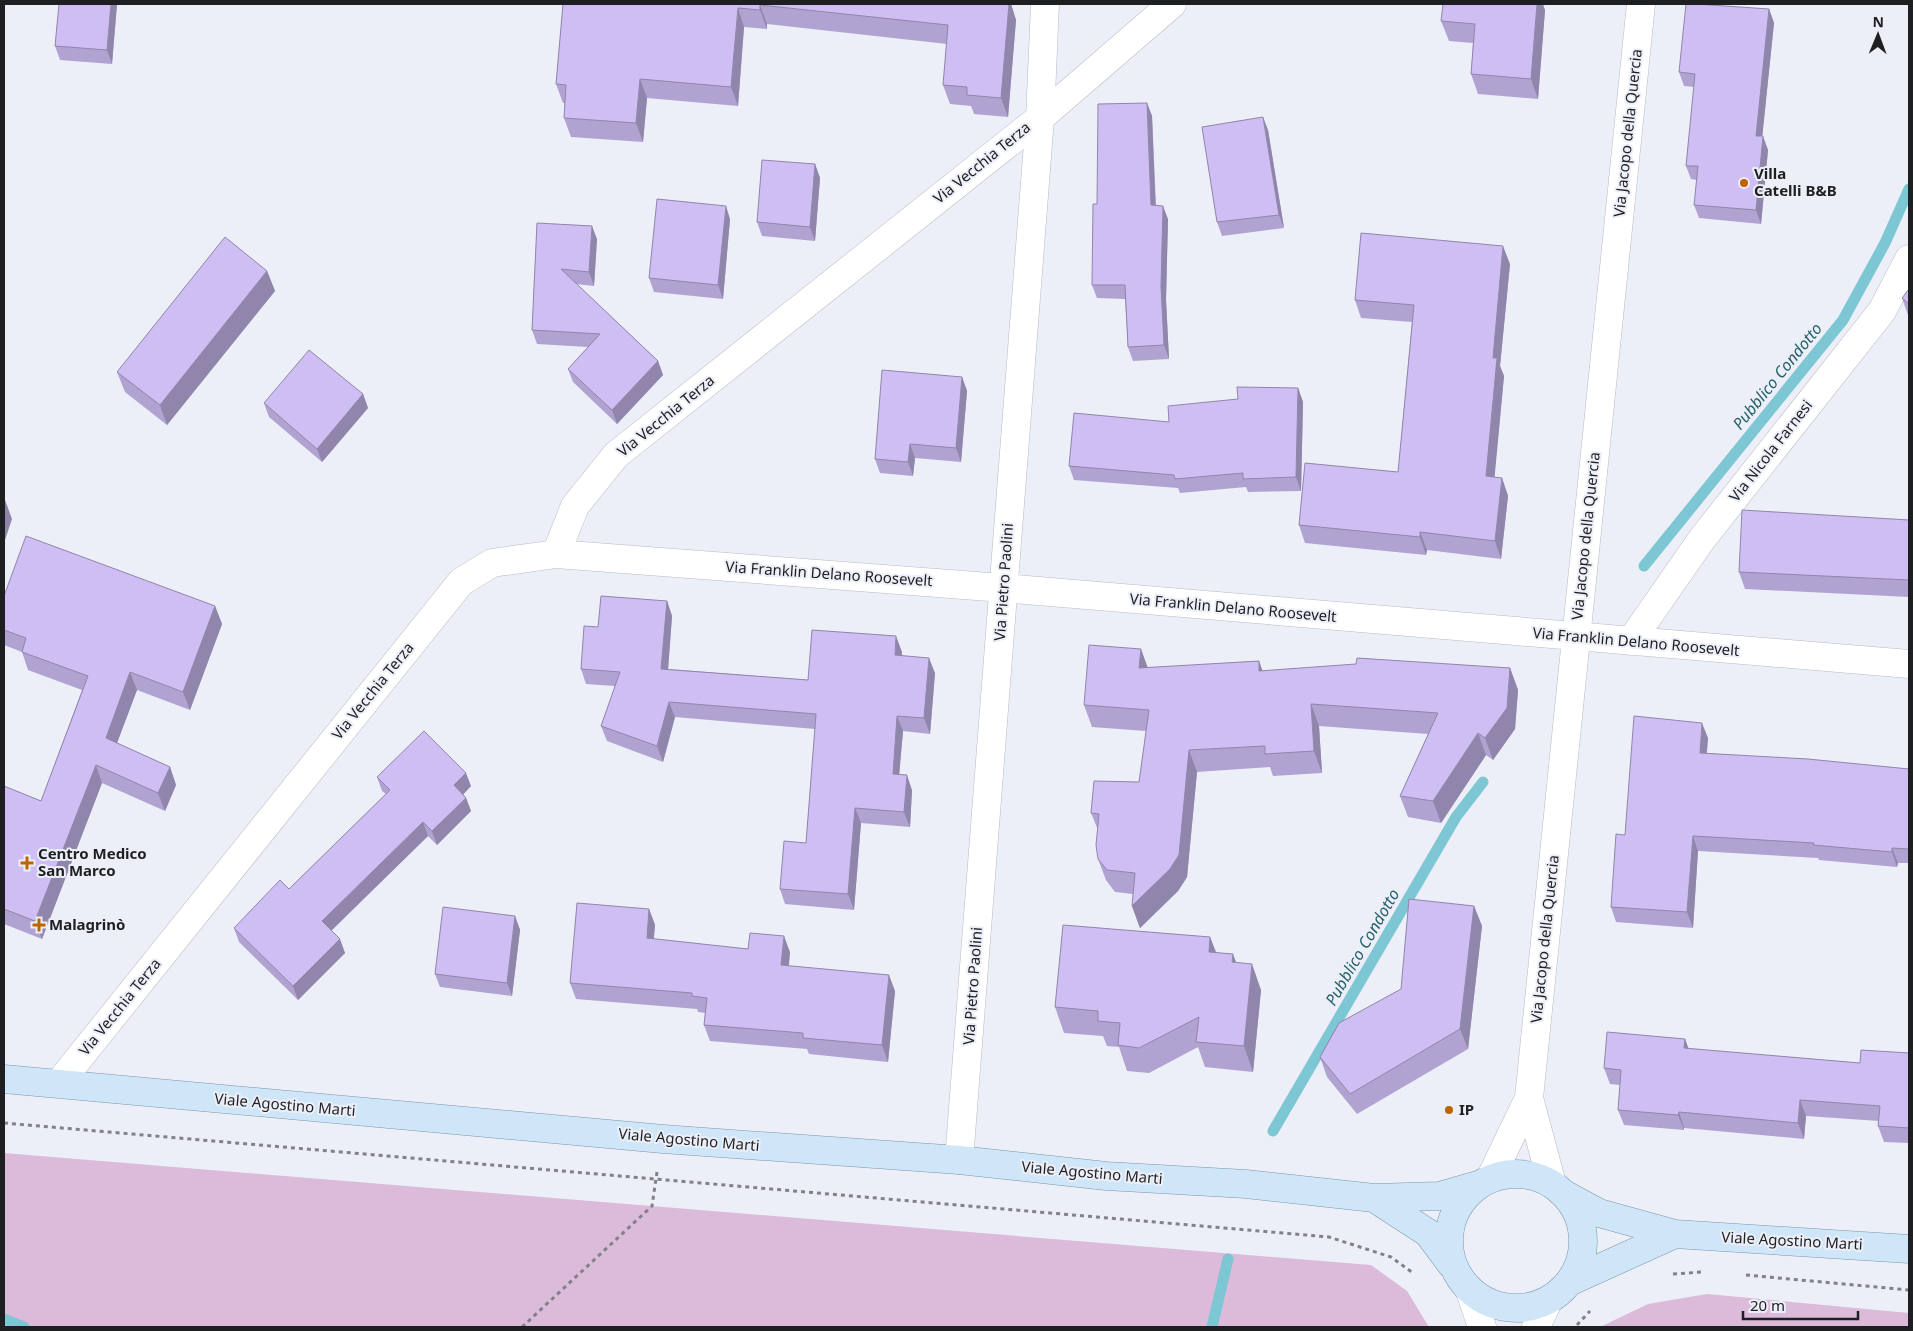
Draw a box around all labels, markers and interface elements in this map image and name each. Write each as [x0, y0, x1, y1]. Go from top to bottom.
north arrow [1853, 10, 1903, 60]
text: N [1872, 12, 1884, 31]
street label: Via Jacopo della Quercia [1608, 48, 1646, 218]
street label: Via Vecchia Terza [929, 117, 1034, 208]
place label: Villa Catelli B&B [1754, 163, 1837, 200]
marker: Villa Catelli B&B [1738, 177, 1750, 189]
water label: Pubblico Condotto [1727, 318, 1827, 434]
street label: Via Vecchia Terza [613, 370, 718, 461]
street label: Via Nicola Farnesi [1724, 395, 1816, 505]
street label: Via Jacopo della Quercia [1566, 451, 1604, 621]
street label: Via Pietro Paolini [989, 522, 1017, 642]
street label: Via Franklin Delano Roosevelt [725, 556, 934, 590]
street label: Via Franklin Delano Roosevelt [1129, 588, 1338, 626]
street label: Via Franklin Delano Roosevelt [1532, 622, 1741, 660]
street label: Via Vecchia Terza [327, 638, 418, 743]
place label: Centro Medico San Marco [38, 843, 147, 880]
street label: Via Jacopo della Quercia [1525, 854, 1563, 1024]
marker: Centro Medico San Marco [20, 856, 34, 870]
water label: Pubblico Condotto [1320, 885, 1404, 1009]
place label: Malagrinò [49, 914, 125, 934]
marker: Malagrinò [33, 919, 45, 931]
street label: Via Pietro Paolini [958, 926, 986, 1046]
street label: Via Vecchia Terza [74, 954, 165, 1059]
street label: Viale Agostino Marti [214, 1088, 357, 1120]
place label: IP [1459, 1099, 1474, 1119]
marker: IP [1443, 1104, 1455, 1116]
street label: Viale Agostino Marti [618, 1123, 761, 1155]
street label: Viale Agostino Marti [1021, 1156, 1164, 1188]
street label: Viale Agostino Marti [1721, 1226, 1863, 1254]
scale bar [1743, 1288, 1858, 1320]
text: 20 m [1750, 1295, 1785, 1315]

